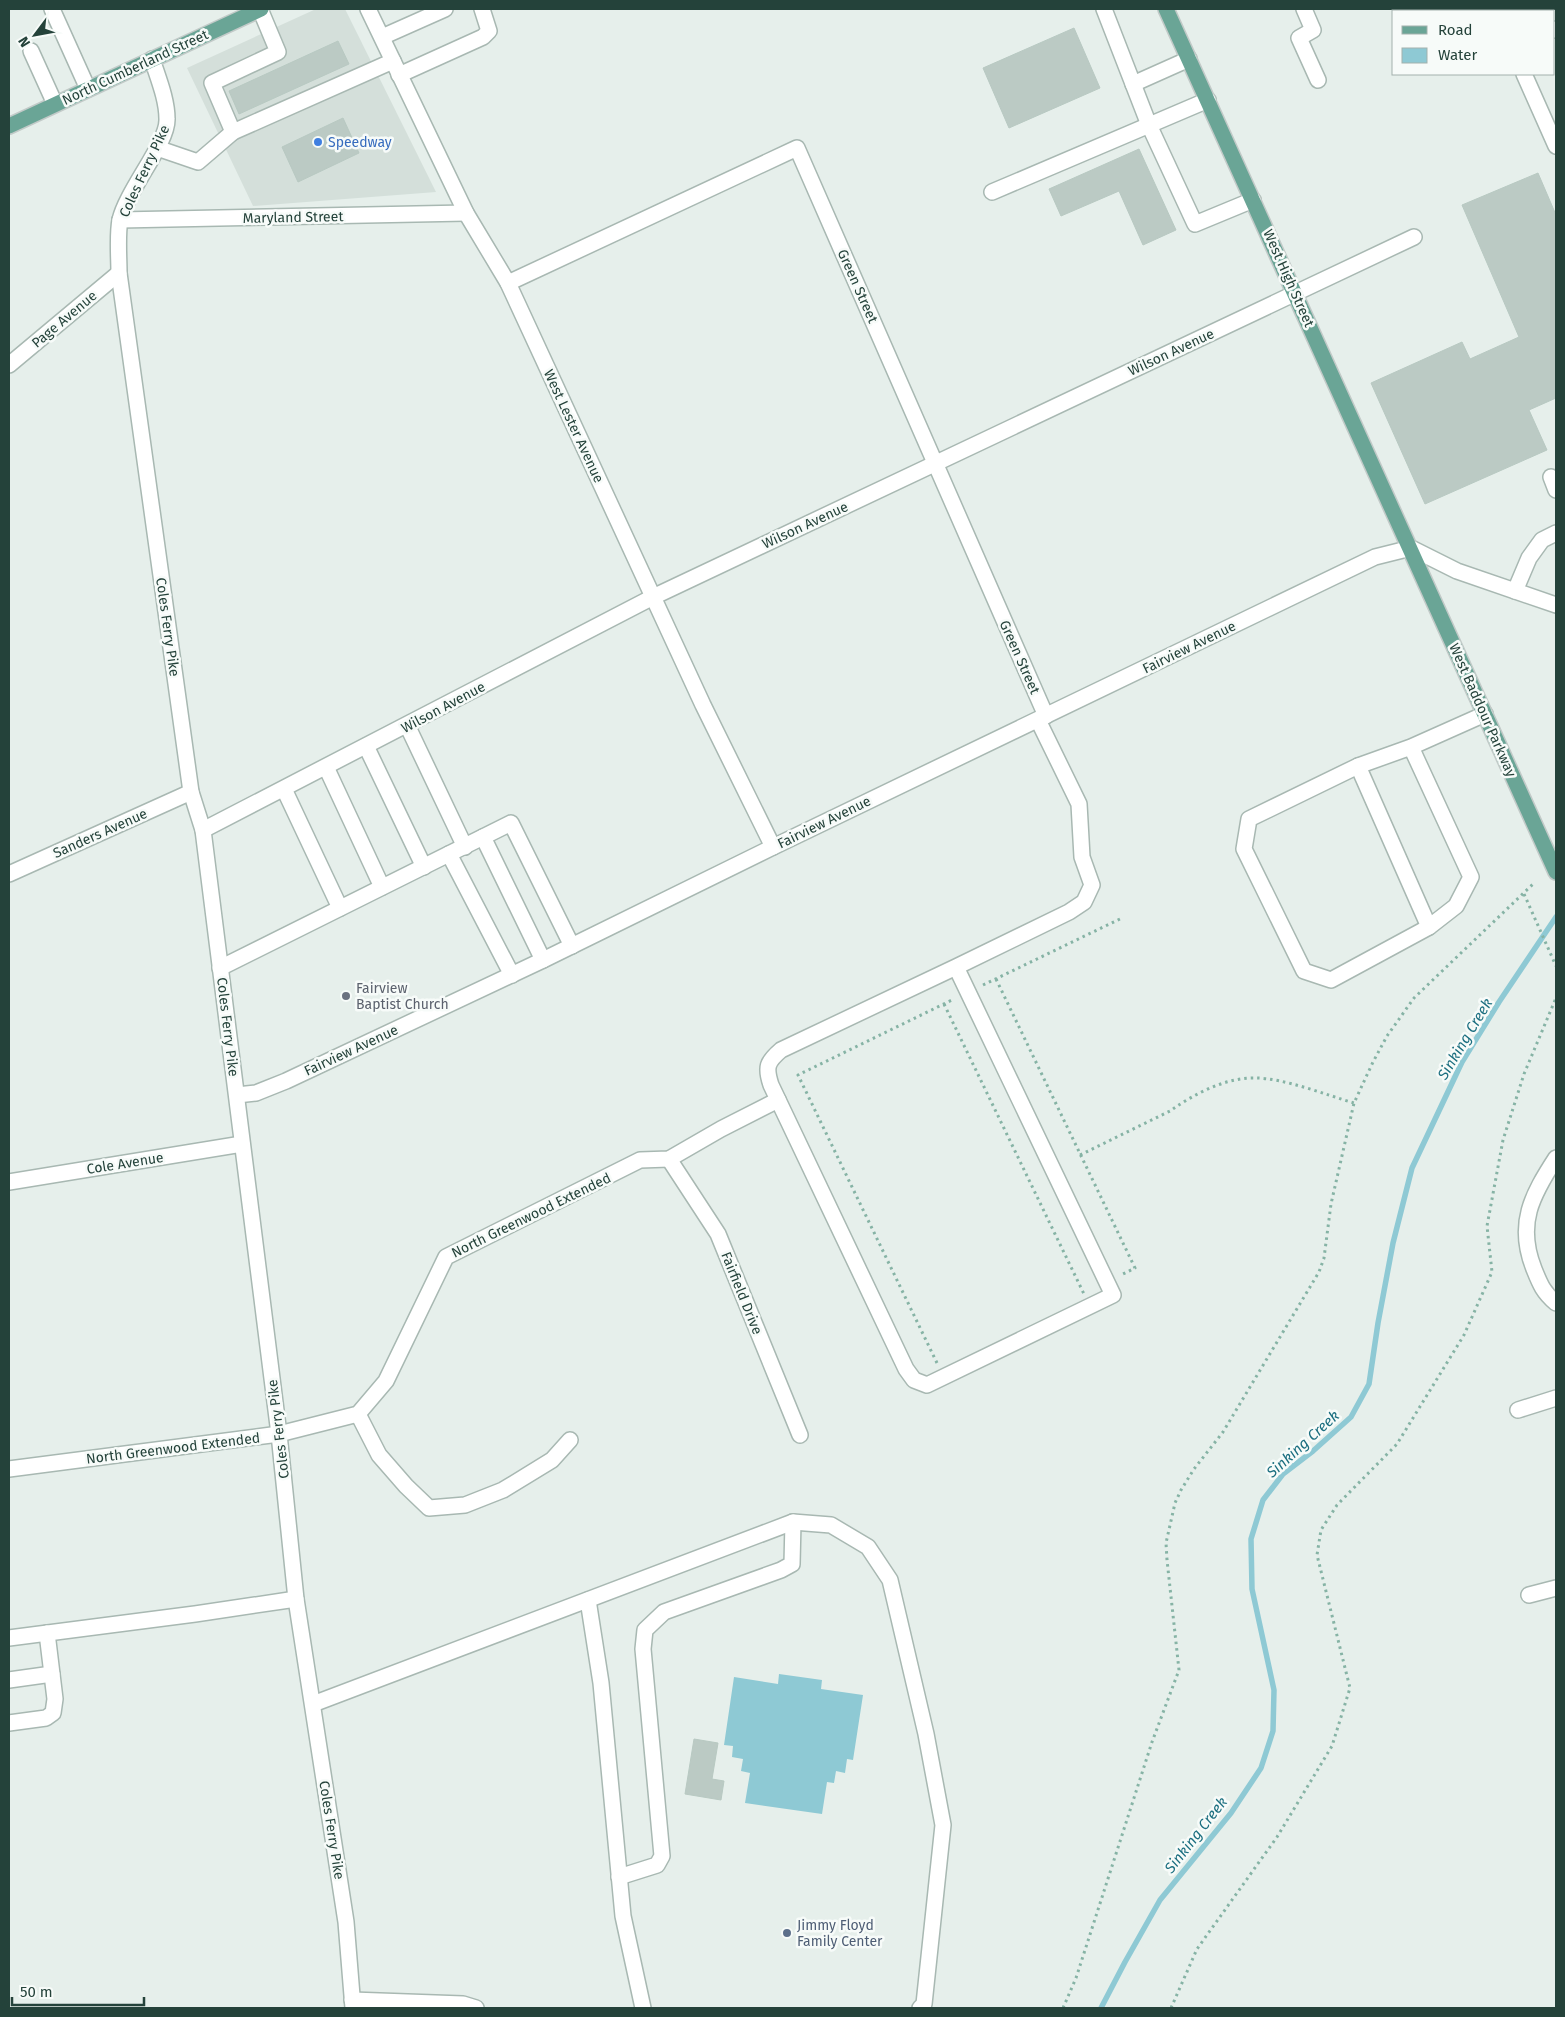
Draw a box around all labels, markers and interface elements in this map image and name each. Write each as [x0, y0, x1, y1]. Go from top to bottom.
north arrow [10, 10, 60, 60]
legend [1392, 10, 1555, 75]
text: Road [1438, 21, 1473, 39]
street label: North Cumberland Street [60, 26, 212, 109]
text: N [15, 33, 34, 50]
text: Water [1438, 46, 1477, 64]
street label: Coles Ferry Pike [116, 122, 173, 220]
place label: Speedway [328, 134, 392, 151]
marker: Speedway [312, 136, 324, 148]
street label: Maryland Street [243, 208, 344, 227]
street label: West High Street [1259, 227, 1318, 330]
street label: Green Street [834, 247, 882, 327]
street label: Page Avenue [28, 287, 100, 352]
street label: Wilson Avenue [1126, 325, 1217, 380]
street label: West Lester Avenue [540, 367, 607, 486]
street label: Wilson Avenue [760, 498, 851, 553]
street label: Coles Ferry Pike [152, 576, 183, 678]
street label: Green Street [996, 618, 1044, 698]
street label: Fairview Avenue [1140, 618, 1239, 677]
street label: West Baddour Parkway [1445, 641, 1520, 780]
street label: Wilson Avenue [398, 678, 488, 737]
street label: Fairview Avenue [775, 793, 874, 852]
street label: Sanders Avenue [50, 805, 150, 862]
street label: Coles Ferry Pike [213, 976, 242, 1078]
place label: Fairview Baptist Church [356, 980, 449, 1013]
marker: Fairview Baptist Church [340, 990, 352, 1002]
water label: Sinking Creek [1433, 995, 1496, 1084]
street label: Fairview Avenue [302, 1021, 401, 1080]
street label: Cole Avenue [85, 1149, 165, 1178]
street label: North Greenwood Extended [449, 1169, 614, 1261]
street label: Fairfield Drive [717, 1249, 766, 1337]
street label: Coles Ferry Pike [264, 1378, 293, 1480]
water label: Sinking Creek [1262, 1407, 1343, 1482]
street label: North Greenwood Extended [85, 1429, 261, 1468]
street label: Coles Ferry Pike [315, 1779, 348, 1881]
water label: Sinking Creek [1160, 1793, 1231, 1877]
place label: Jimmy Floyd Family Center [797, 1917, 883, 1950]
marker: Jimmy Floyd Family Center [781, 1927, 793, 1939]
scale bar [12, 1974, 145, 2006]
text: 50 m [20, 1983, 53, 2001]

